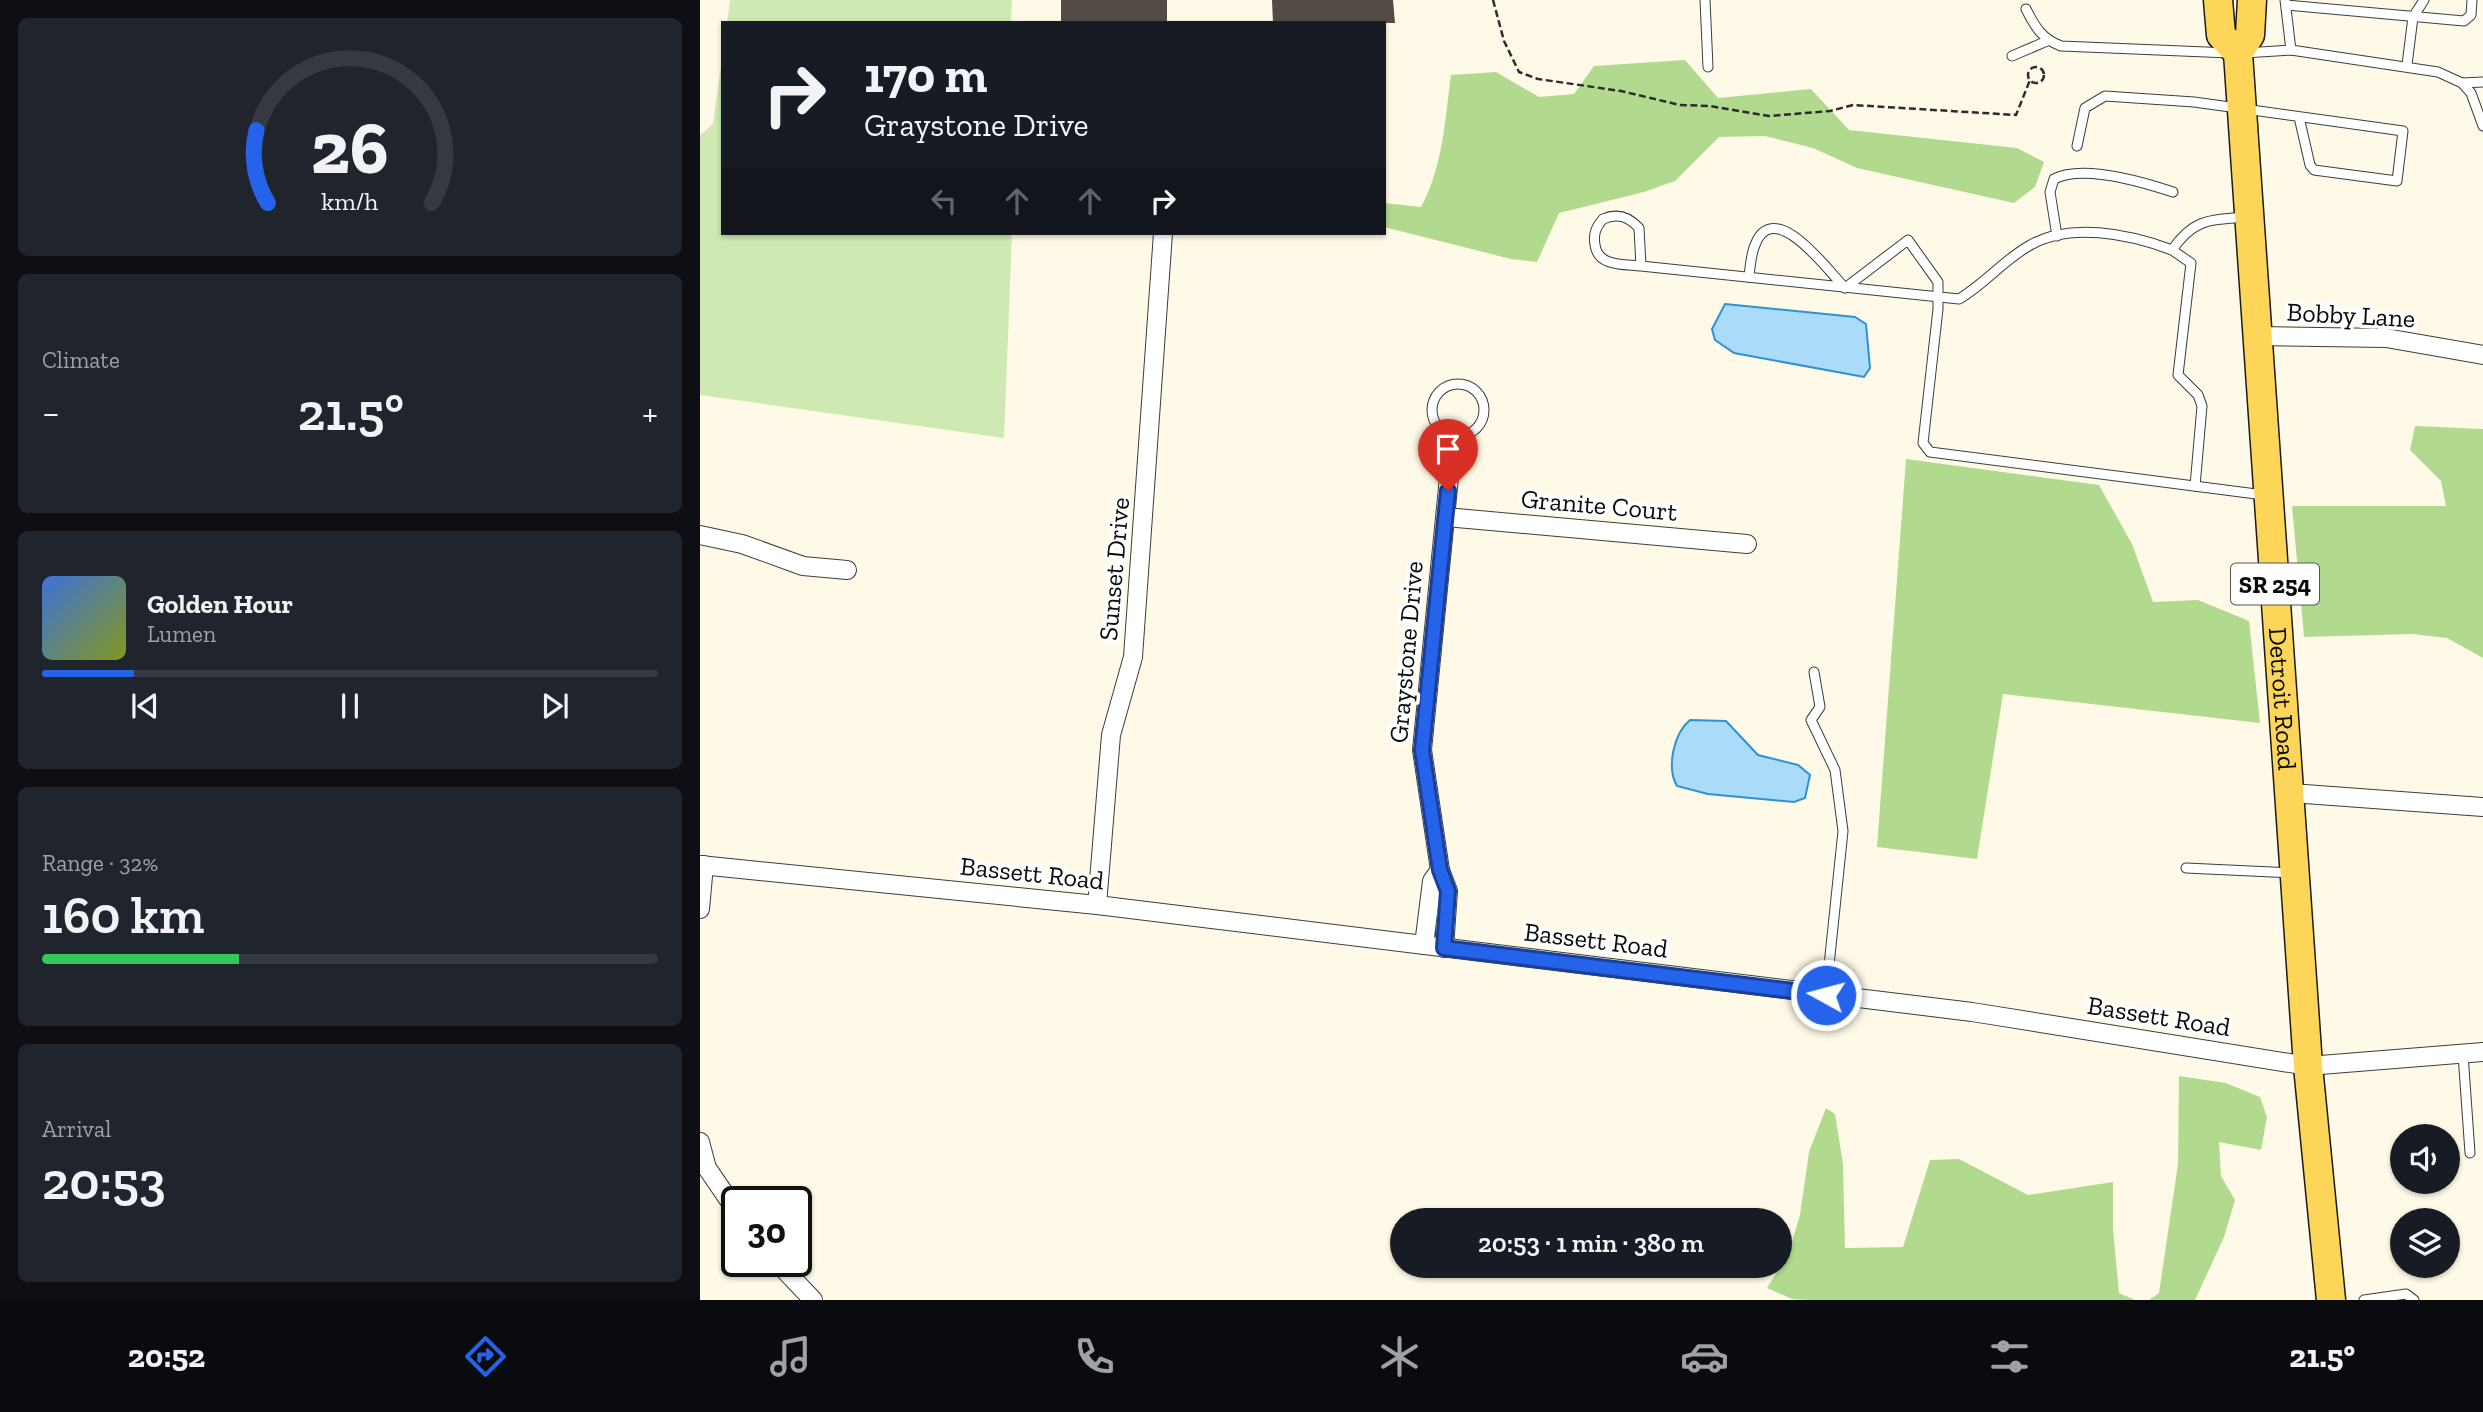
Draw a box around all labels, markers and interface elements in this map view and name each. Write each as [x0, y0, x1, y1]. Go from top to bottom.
text: 170 m [864, 46, 987, 105]
icon: right [749, 49, 840, 140]
text: 26 [311, 105, 389, 193]
text: Graystone Drive [864, 106, 1089, 144]
icon: left [925, 182, 963, 220]
icon: ahead [998, 182, 1036, 220]
icon: ahead [1071, 182, 1109, 220]
icon: right [1144, 182, 1182, 220]
text: km/h [321, 186, 379, 216]
street label: Bobby Lane [2286, 296, 2416, 334]
text: Climate [42, 346, 120, 374]
text: 21.5° [298, 381, 404, 443]
text: − [42, 390, 60, 436]
text: + [642, 390, 658, 436]
pin [1418, 419, 1478, 491]
icon: arrive [1429, 430, 1467, 468]
street label: Granite Court [1520, 482, 1679, 528]
street label: Sunset Drive [1092, 496, 1136, 642]
street label: Graystone Drive [1382, 560, 1430, 744]
road number: SR 254 [2231, 564, 2319, 604]
text: Golden Hour [147, 588, 293, 620]
text: Lumen [147, 620, 216, 648]
street label: Detroit Road [2262, 626, 2304, 771]
icon: previous [126, 687, 164, 725]
icon: pause [331, 687, 369, 725]
icon: next [536, 687, 574, 725]
text: Range · 32% [42, 849, 158, 877]
street label: Bassett Road [959, 850, 1105, 896]
text: 160 km [42, 884, 204, 946]
street label: Bassett Road [1522, 915, 1670, 965]
position arrow [1789, 958, 1863, 1032]
street label: Bassett Road [2085, 989, 2233, 1043]
text: Arrival [42, 1115, 111, 1143]
map controls [2390, 1124, 2460, 1278]
button: sound [2390, 1124, 2460, 1194]
text: 20:53 [42, 1150, 166, 1212]
speed limit sign: 30 [721, 1186, 812, 1277]
button: layers [2390, 1208, 2460, 1278]
text: 20:53 · 1 min · 380 m [1478, 1227, 1704, 1259]
icon: directions [461, 1332, 510, 1381]
icon: music [766, 1332, 815, 1381]
icon: phone [1070, 1332, 1119, 1381]
icon: climate [1375, 1332, 1424, 1381]
icon: car [1680, 1332, 1729, 1381]
icon: filters [1985, 1332, 2034, 1381]
text: 20:52 [128, 1337, 205, 1375]
text: 21.5° [2289, 1337, 2355, 1375]

